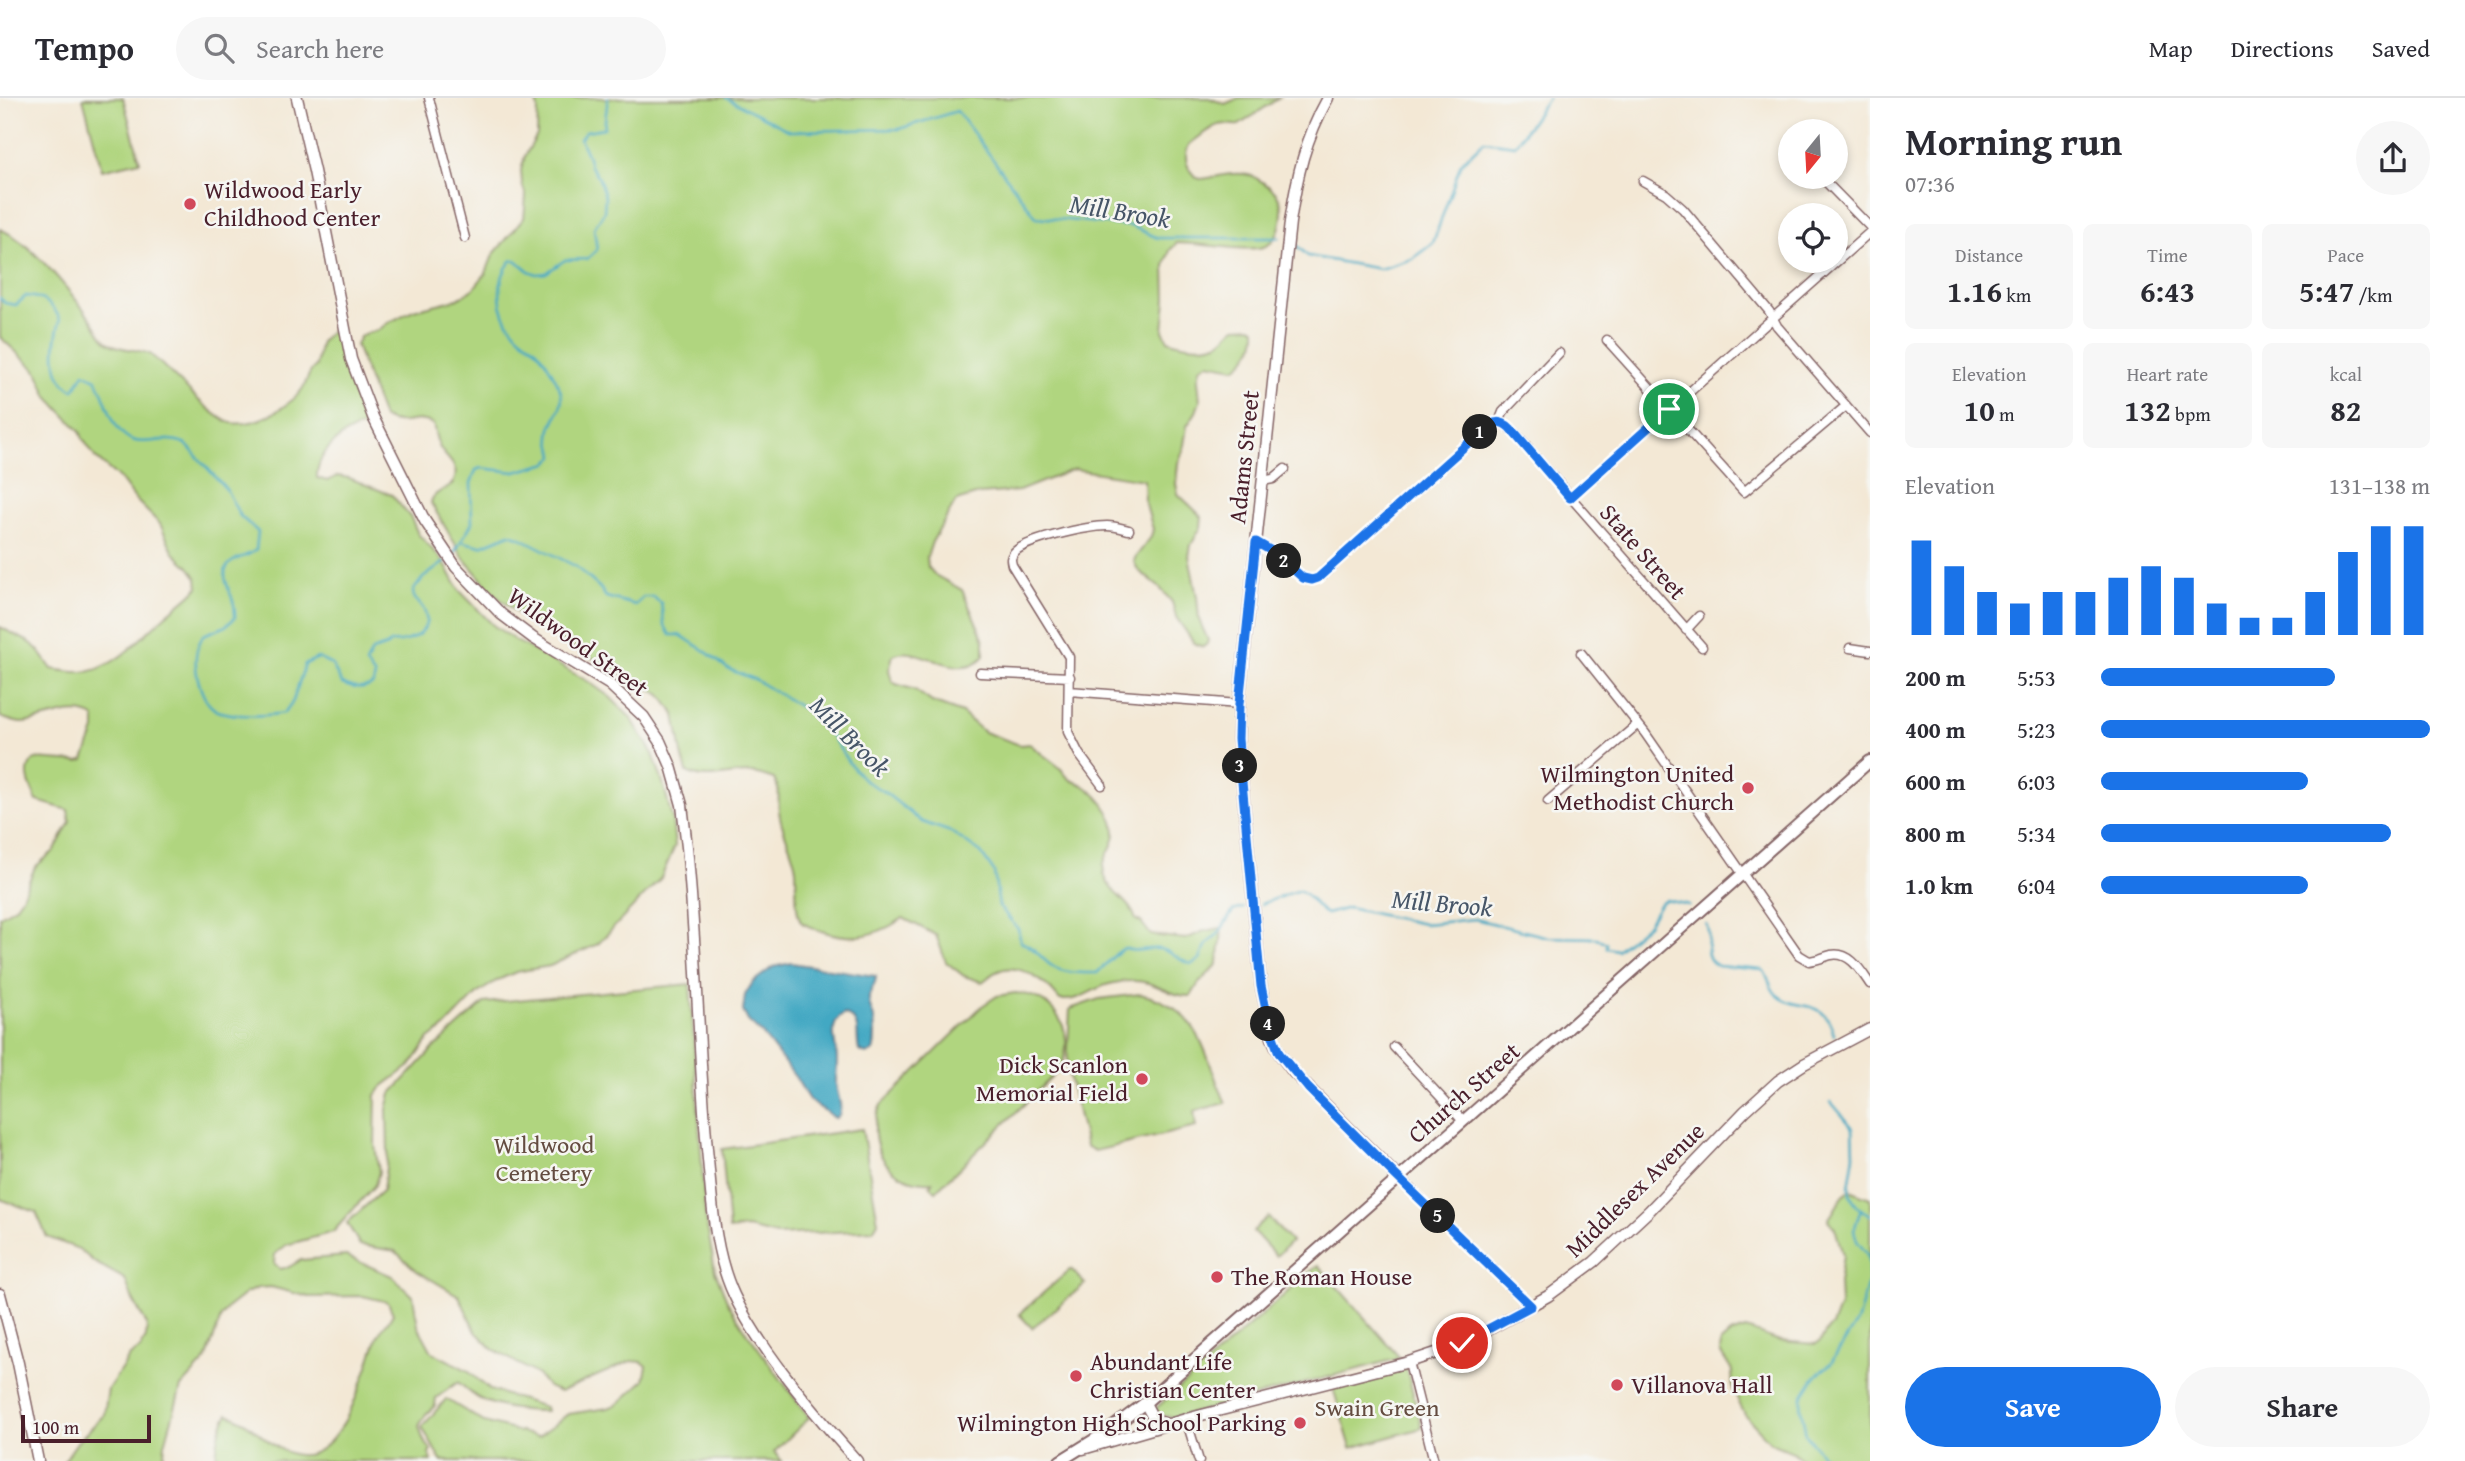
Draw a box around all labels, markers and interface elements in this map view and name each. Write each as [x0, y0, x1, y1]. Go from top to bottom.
search box [176, 17, 666, 80]
text: Tempo [35, 24, 134, 72]
icon: search [200, 29, 238, 67]
text: Search here [256, 29, 384, 68]
text: Map [2149, 31, 2193, 66]
text: Directions [2231, 31, 2334, 66]
text: Saved [2372, 31, 2430, 66]
text: Morning run [1905, 113, 2122, 169]
north arrow [1778, 119, 1848, 189]
map controls [1778, 119, 1848, 273]
button: share [2356, 121, 2430, 195]
text: 07:36 [1905, 167, 1955, 200]
place label: Wildwood Early Childhood Center [204, 172, 380, 235]
water label: Mill Brook [1067, 183, 1173, 238]
marker: Wildwood Early Childhood Center [182, 196, 198, 212]
button: locate [1778, 203, 1848, 273]
text: Distance [1955, 241, 2023, 269]
text: Time [2147, 241, 2188, 269]
text: Pace [2328, 241, 2364, 269]
text: 1.16 [1947, 269, 2002, 313]
text: 6:43 [2140, 269, 2195, 313]
text: 5:47 [2299, 269, 2354, 313]
text: km [2002, 281, 2031, 309]
text: /km [2354, 281, 2393, 309]
text: Elevation [1952, 360, 2026, 388]
text: Heart rate [2127, 360, 2208, 388]
text: kcal [2330, 360, 2362, 388]
pin [1639, 379, 1699, 439]
street label: Adams Street [1219, 388, 1268, 525]
text: 10 [1964, 388, 1995, 432]
text: 132 [2124, 388, 2171, 432]
text: 82 [2330, 388, 2361, 432]
icon: arrive [1650, 390, 1688, 428]
text: m [1995, 400, 2015, 428]
text: bpm [2171, 400, 2211, 428]
pin: 1 [1462, 414, 1498, 450]
text: 1 [1475, 417, 1484, 445]
text: Elevation [1905, 469, 1995, 502]
text: 131–138 m [2329, 469, 2430, 502]
street label: State Street [1592, 496, 1695, 608]
pin: 2 [1266, 544, 1302, 578]
text: 2 [1279, 546, 1288, 574]
street label: Wildwood Street [501, 578, 656, 705]
text: 200 m [1905, 661, 1966, 694]
text: 5:53 [2017, 661, 2056, 694]
water label: Mill Brook [801, 686, 900, 785]
text: 400 m [1905, 713, 1966, 746]
text: 5:23 [2017, 713, 2056, 746]
pin: 3 [1222, 748, 1258, 784]
text: 3 [1235, 751, 1244, 779]
place label: Wilmington United Methodist Church [1540, 756, 1735, 819]
text: 600 m [1905, 765, 1966, 798]
text: 6:03 [2017, 765, 2056, 798]
marker: Wilmington United Methodist Church [1740, 780, 1756, 796]
text: 800 m [1905, 817, 1966, 850]
text: 5:34 [2017, 817, 2056, 850]
text: 1.0 km [1905, 869, 1973, 902]
text: 6:04 [2017, 869, 2056, 902]
water label: Mill Brook [1390, 879, 1494, 926]
pin: 4 [1250, 1006, 1286, 1042]
text: 4 [1263, 1009, 1272, 1037]
street label: Church Street [1400, 1034, 1528, 1151]
place label: Dick Scanlon Memorial Field [976, 1047, 1129, 1110]
marker: Dick Scanlon Memorial Field [1134, 1071, 1150, 1087]
street label: Middlesex Avenue [1557, 1114, 1712, 1265]
park label: Wildwood Cemetery [494, 1127, 595, 1190]
pin: 5 [1420, 1198, 1456, 1234]
text: 5 [1433, 1201, 1442, 1229]
place label: The Roman House [1231, 1259, 1412, 1294]
marker: The Roman House [1209, 1269, 1225, 1285]
pin [1432, 1313, 1492, 1373]
icon: check [1443, 1324, 1481, 1362]
place label: Abundant Life Christian Center [1090, 1344, 1256, 1407]
place label: Villanova Hall [1631, 1367, 1773, 1402]
button: Save [1905, 1367, 2161, 1447]
button: Share [2175, 1367, 2430, 1447]
marker: Abundant Life Christian Center [1068, 1368, 1084, 1384]
marker: Villanova Hall [1609, 1377, 1625, 1393]
park label: Swain Green [1315, 1390, 1440, 1425]
place label: Wilmington High School Parking [957, 1405, 1286, 1440]
scale bar [21, 1412, 150, 1444]
text: 100 m [32, 1413, 79, 1441]
marker: Wilmington High School Parking [1292, 1415, 1308, 1431]

